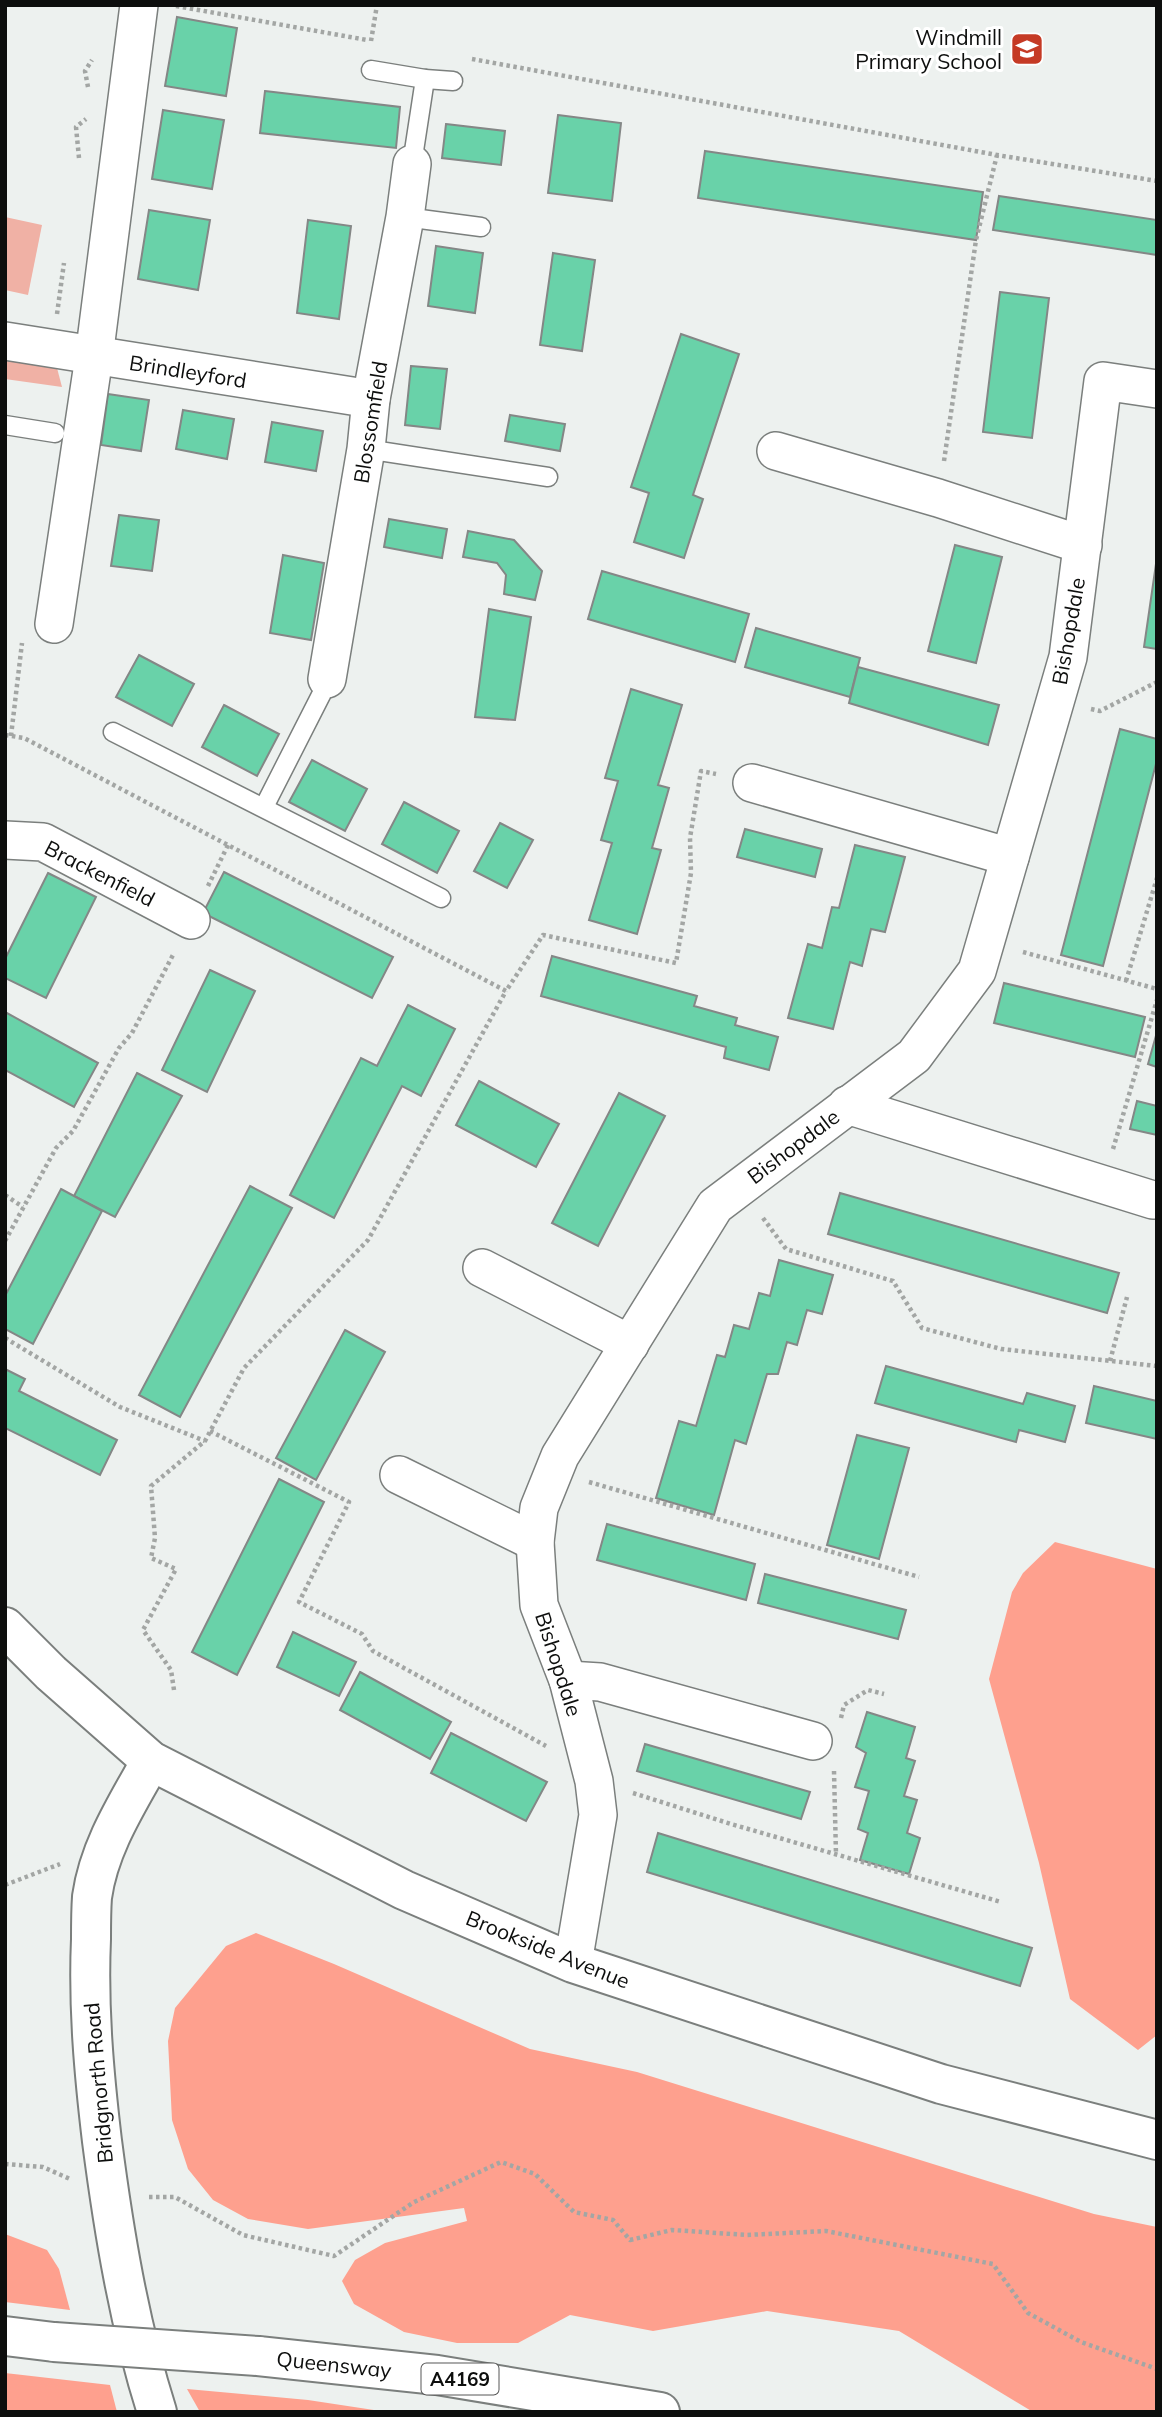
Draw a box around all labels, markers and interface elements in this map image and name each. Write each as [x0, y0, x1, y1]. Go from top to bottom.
place label: Windmill Primary School [855, 24, 1002, 74]
school or university icon: Windmill Primary School [1008, 30, 1046, 68]
street label: Brindleyford [128, 349, 248, 393]
street label: Blossomfield [347, 359, 393, 485]
street label: Bishopdale [1046, 575, 1090, 687]
street label: Brackenfield [41, 834, 159, 912]
street label: Bishopdale [742, 1103, 844, 1189]
street label: Bishopdale [530, 1609, 588, 1719]
street label: Brookside Avenue [462, 1904, 634, 1994]
street label: Bridgnorth Road [78, 2002, 118, 2164]
street label: Queensway [275, 2345, 393, 2383]
road number: A4169 [421, 2364, 498, 2394]

